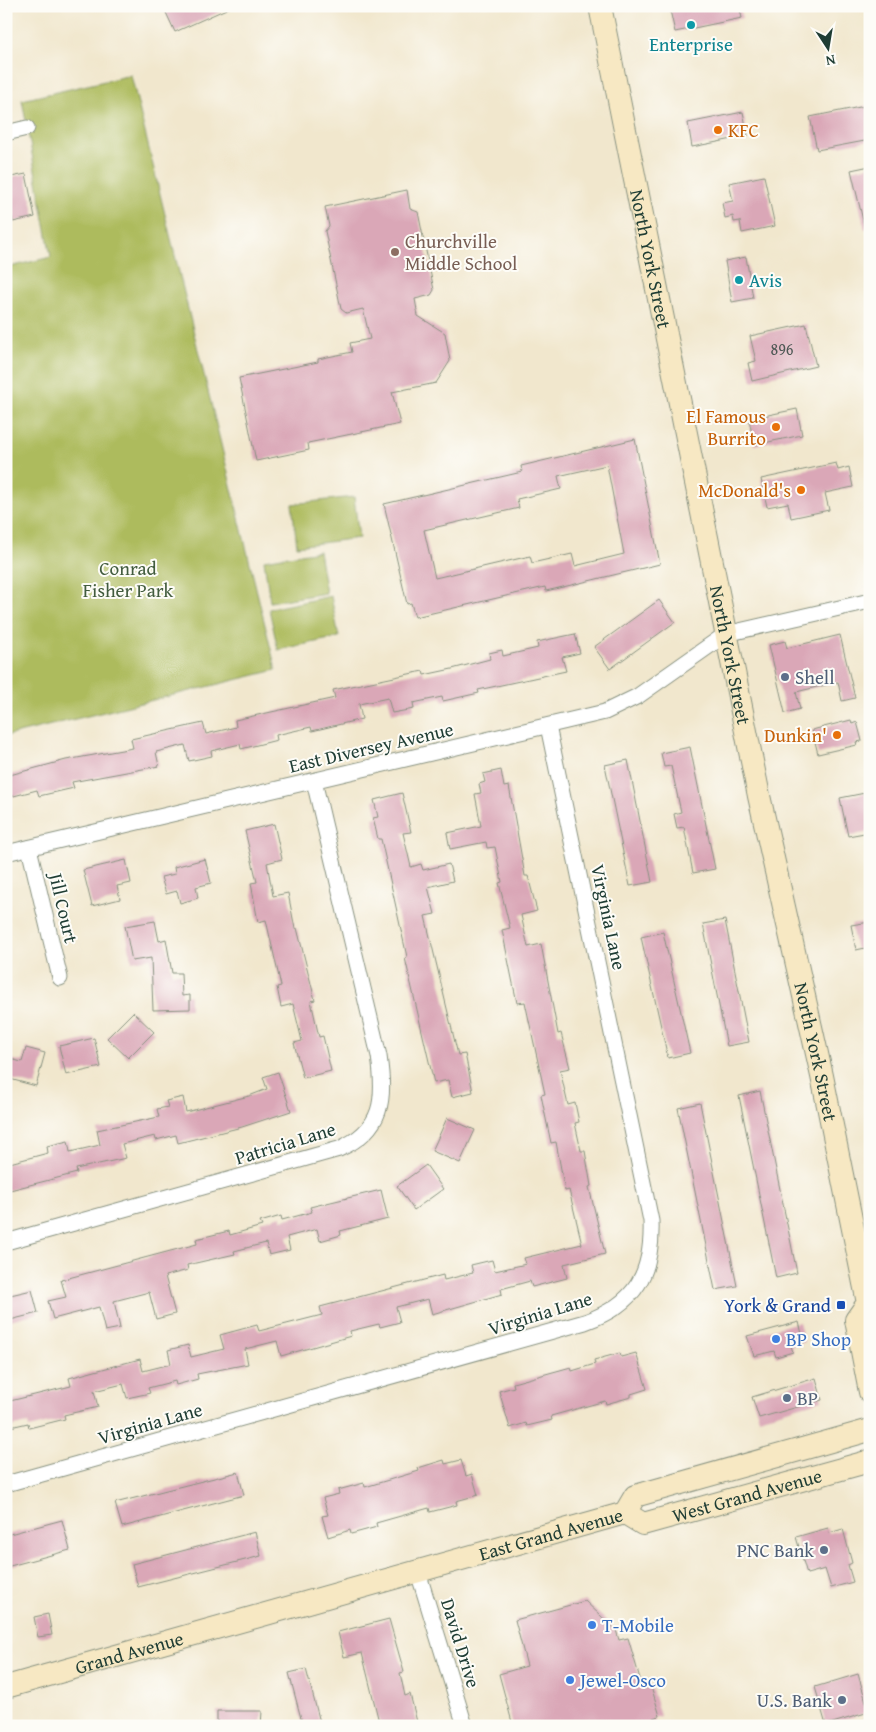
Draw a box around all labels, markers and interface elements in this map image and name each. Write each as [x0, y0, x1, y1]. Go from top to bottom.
marker: Enterprise [685, 19, 697, 31]
north arrow [804, 22, 854, 72]
place label: Enterprise [649, 30, 733, 58]
text: N [823, 50, 837, 72]
place label: KFC [728, 116, 759, 144]
marker: KFC [712, 124, 724, 136]
street label: North York Street [623, 187, 679, 331]
place label: Churchville Middle School [405, 227, 517, 277]
marker: Churchville Middle School [389, 246, 401, 258]
place label: Avis [749, 266, 782, 294]
marker: Avis [733, 274, 745, 286]
house number: 896 [770, 337, 794, 361]
place label: El Famous Burrito [686, 402, 766, 452]
marker: El Famous Burrito [770, 421, 782, 433]
place label: McDonald's [698, 476, 791, 504]
marker: McDonald's [795, 484, 807, 496]
park label: Conrad Fisher Park [83, 554, 174, 604]
street label: North York Street [703, 583, 758, 727]
place label: Shell [795, 663, 835, 691]
marker: Shell [779, 671, 791, 683]
street label: East Diversey Avenue [286, 714, 456, 780]
place label: Dunkin' [764, 721, 827, 749]
marker: Dunkin' [831, 729, 843, 741]
street label: Virginia Lane [584, 862, 634, 973]
street label: Jill Court [42, 868, 86, 946]
street label: North York Street [787, 980, 845, 1124]
street label: Patricia Lane [231, 1114, 339, 1172]
street label: Virginia Lane [485, 1284, 596, 1342]
place label: York & Grand [724, 1291, 832, 1319]
marker: York & Grand [835, 1299, 847, 1311]
place label: BP Shop [786, 1325, 851, 1353]
marker: BP Shop [770, 1333, 782, 1345]
place label: BP [797, 1384, 818, 1412]
marker: BP [781, 1392, 793, 1404]
street label: Virginia Lane [95, 1395, 206, 1451]
street label: West Grand Avenue [669, 1461, 825, 1529]
street label: East Grand Avenue [476, 1500, 626, 1567]
place label: PNC Bank [737, 1536, 814, 1564]
marker: PNC Bank [818, 1544, 830, 1556]
street label: David Drive [434, 1595, 488, 1691]
place label: T-Mobile [602, 1611, 674, 1639]
marker: T-Mobile [586, 1619, 598, 1631]
street label: Grand Avenue [72, 1624, 187, 1681]
place label: Jewel-Osco [578, 1666, 666, 1694]
marker: Jewel-Osco [564, 1674, 576, 1686]
place label: U.S. Bank [757, 1686, 832, 1714]
marker: U.S. Bank [836, 1694, 848, 1706]

